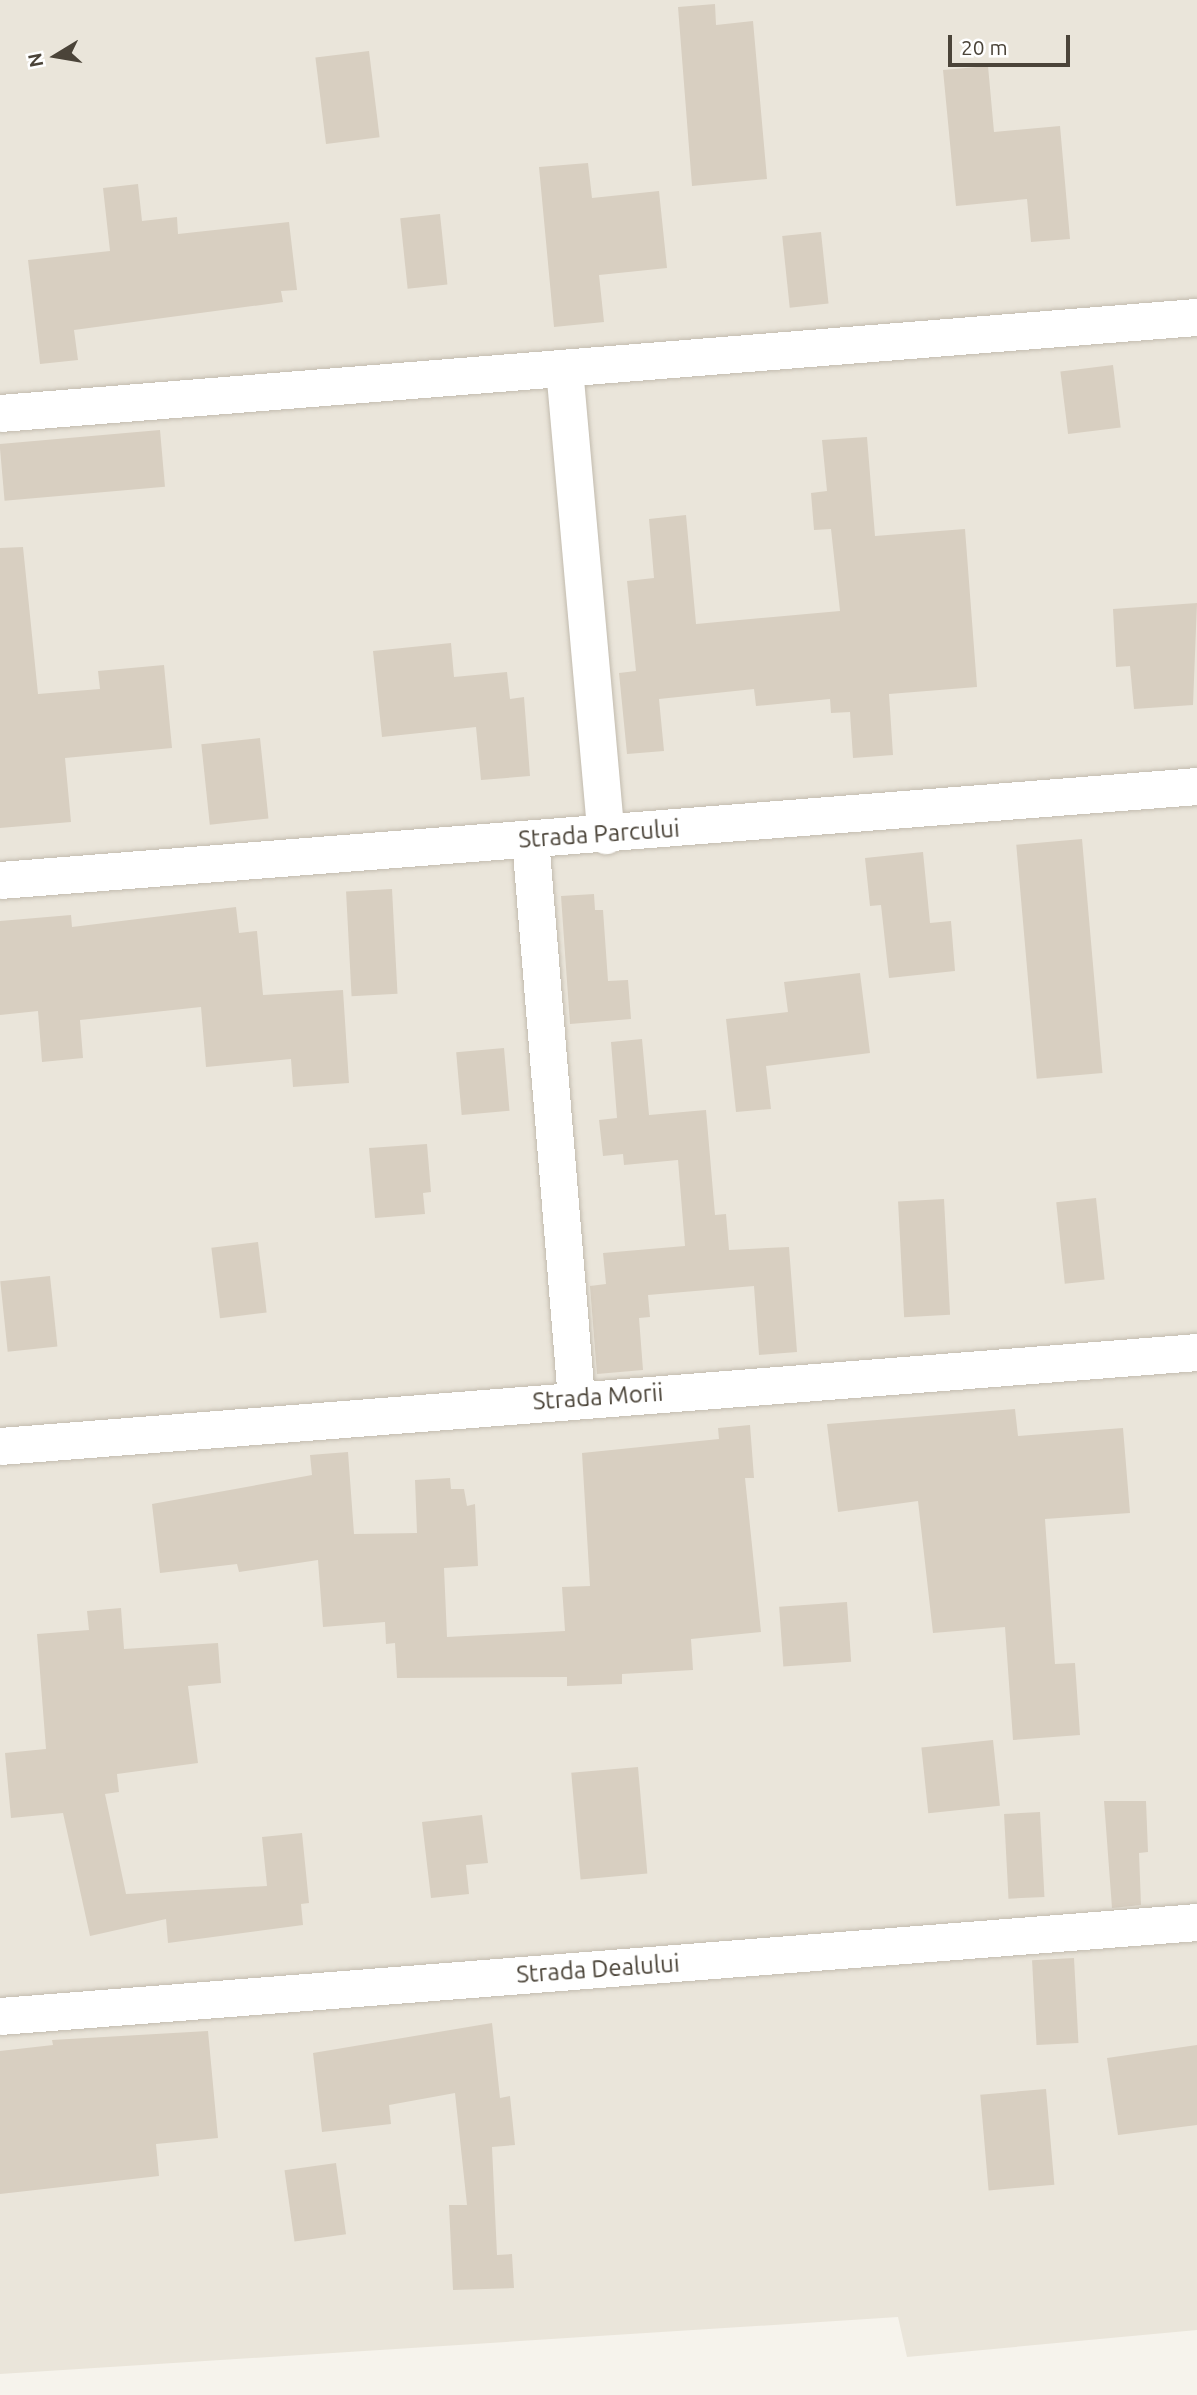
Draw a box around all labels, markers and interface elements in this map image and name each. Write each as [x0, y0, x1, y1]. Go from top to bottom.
north arrow [21, 21, 91, 91]
scale bar [952, 21, 1074, 65]
text: 20 m [961, 35, 1008, 59]
text: N [23, 51, 48, 69]
street label: Strada Parcului [517, 814, 681, 854]
street label: Strada Morii [532, 1378, 664, 1416]
street label: Strada Dealului [515, 1949, 681, 1989]

